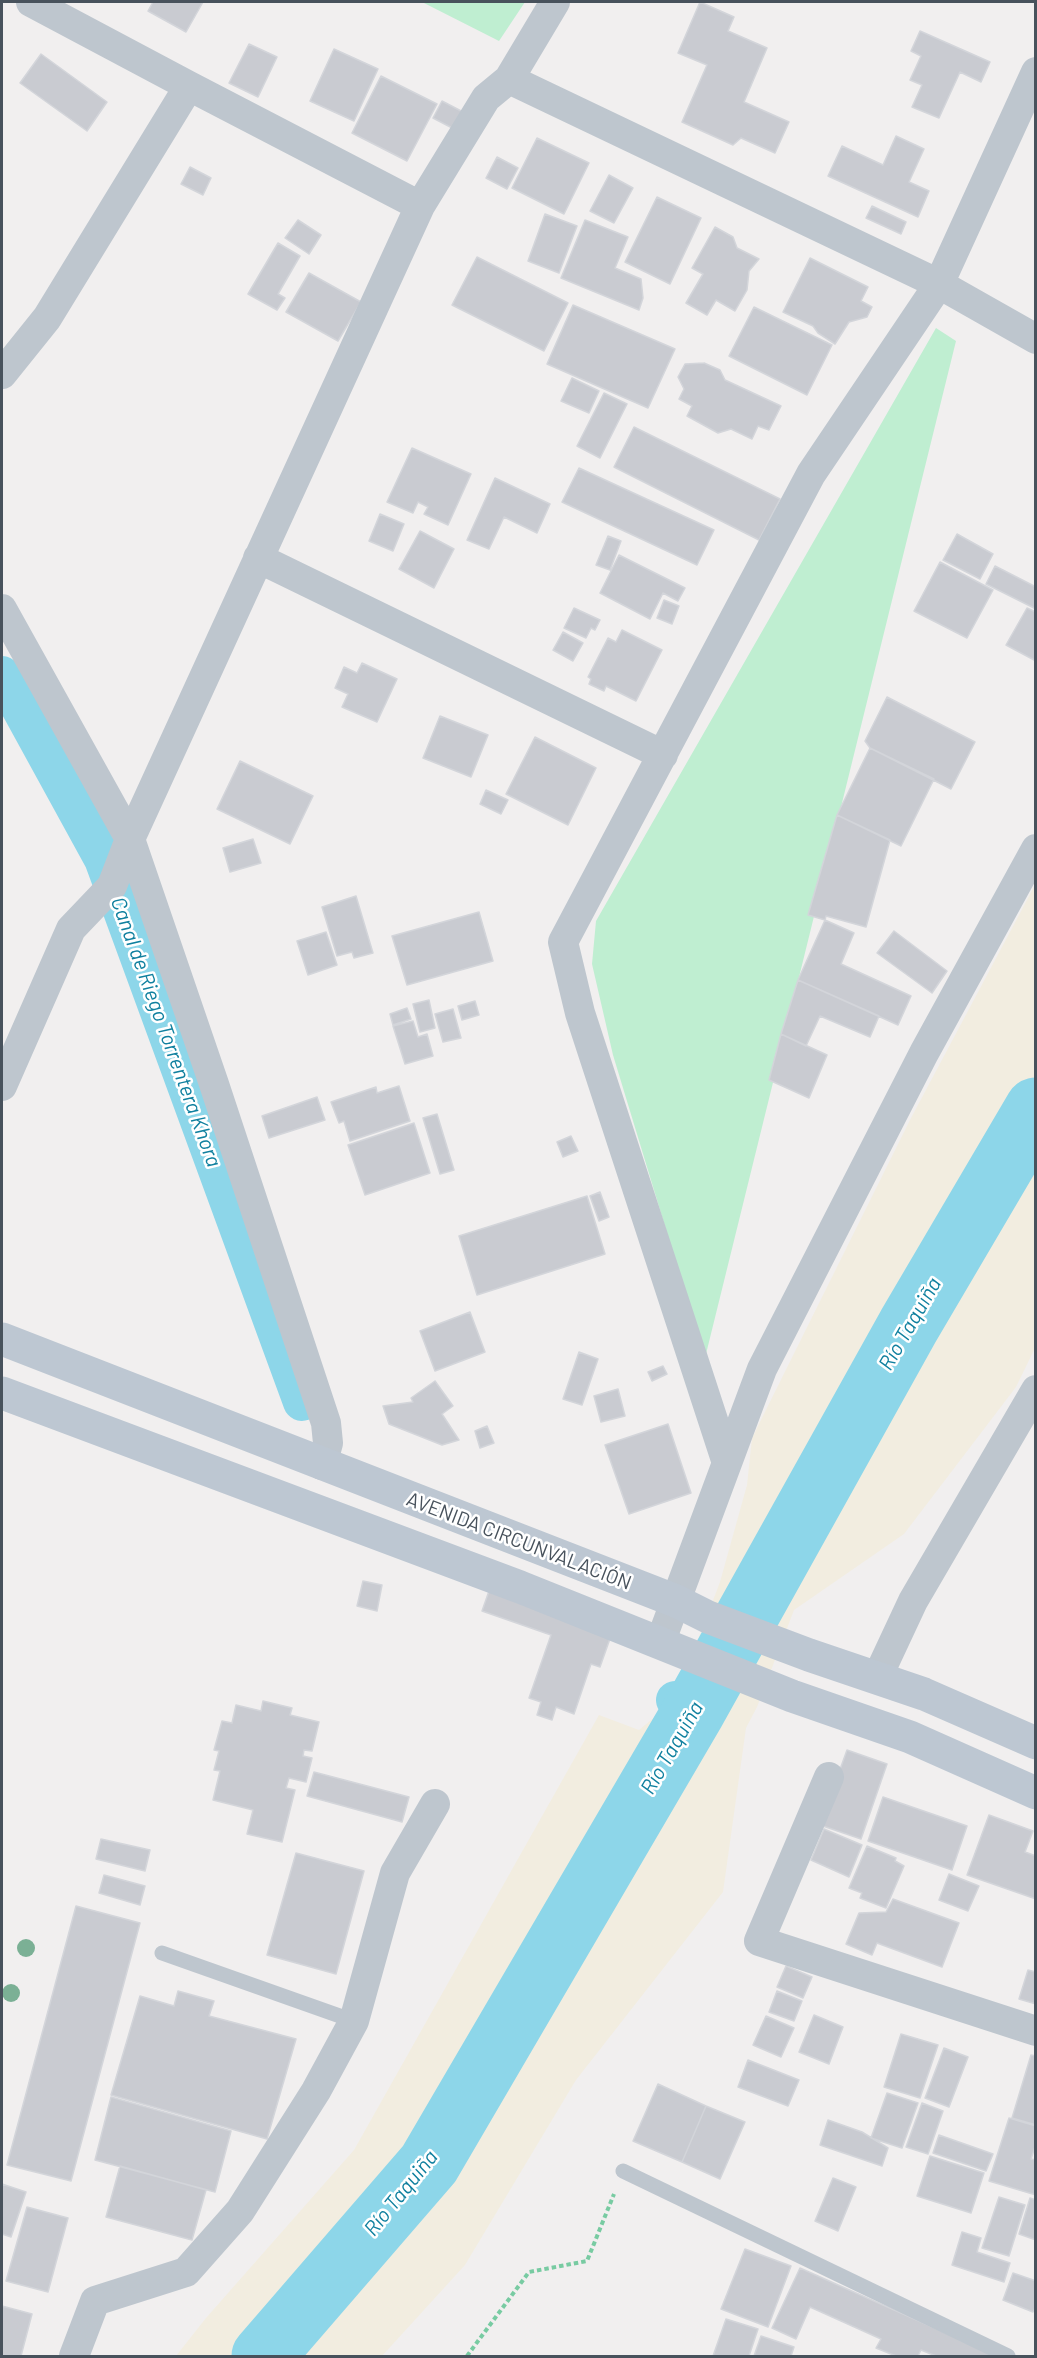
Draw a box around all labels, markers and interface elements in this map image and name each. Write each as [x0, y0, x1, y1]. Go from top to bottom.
water label: Canal de Riego Torrentera Khora [105, 894, 227, 1170]
water label: Río Taquiña [873, 1273, 947, 1375]
street label: AVENIDA CIRCUNVALACIÓN [403, 1487, 635, 1595]
water label: Río Taquiña [635, 1697, 709, 1799]
water label: Río Taquiña [359, 2145, 443, 2241]

